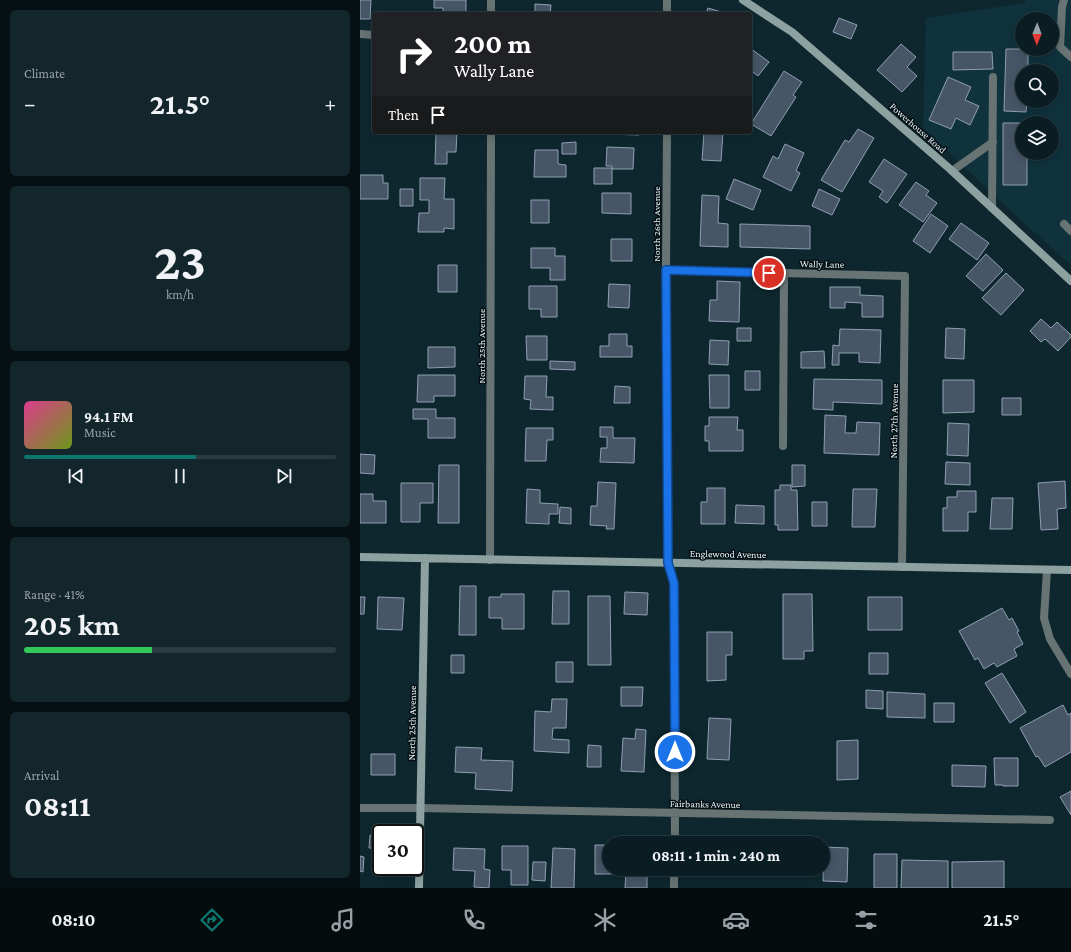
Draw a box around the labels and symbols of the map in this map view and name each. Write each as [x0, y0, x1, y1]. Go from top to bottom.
north arrow [1015, 12, 1059, 56]
street label: Powerhouse Road [888, 101, 949, 156]
street label: North 26th Avenue [651, 186, 662, 262]
pin [752, 256, 786, 290]
street label: Wally Lane [800, 258, 845, 270]
street label: North 25th Avenue [476, 308, 487, 384]
street label: North 27th Avenue [888, 383, 900, 458]
street label: Englewood Avenue [690, 548, 767, 560]
street label: North 25th Avenue [406, 685, 418, 761]
position arrow [654, 731, 696, 773]
street label: Fairbanks Avenue [670, 798, 741, 810]
speed limit sign: 30 [372, 824, 424, 876]

